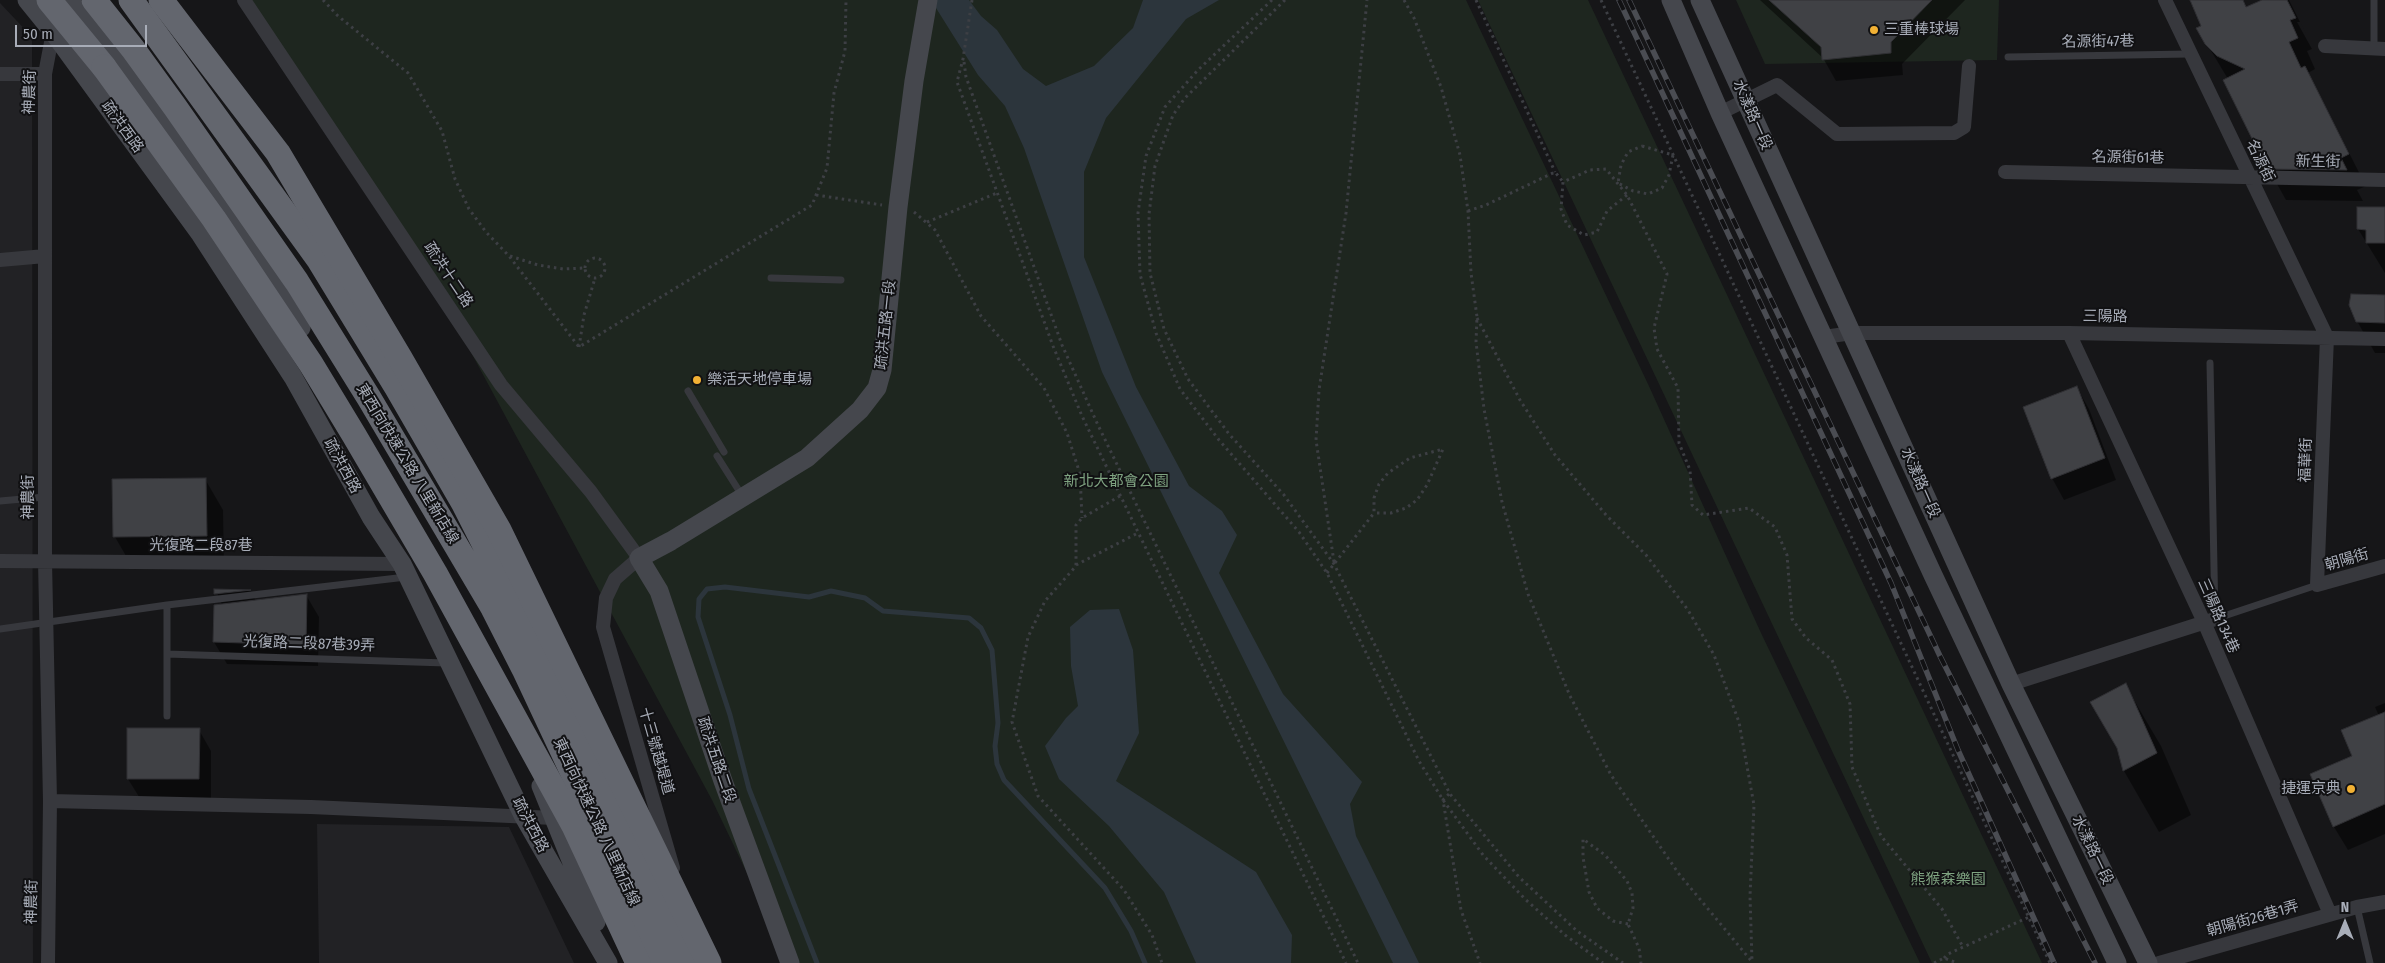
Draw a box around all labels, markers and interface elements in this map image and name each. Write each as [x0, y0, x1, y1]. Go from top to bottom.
scale bar [18, 15, 150, 47]
place label: 三重棒球場 [1884, 21, 1959, 39]
marker: 三重棒球場 [1868, 24, 1880, 36]
text: 50 m [23, 25, 53, 43]
street label: 名源街47巷 [2061, 32, 2135, 52]
street label: 神農街 [20, 69, 40, 115]
street label: 水漾路一段 [1729, 77, 1775, 153]
street label: 疏洪西路 [97, 97, 147, 157]
street label: 名源街 [2242, 137, 2278, 185]
street label: 名源街61巷 [2092, 148, 2164, 168]
street label: 新生街 [2295, 153, 2341, 171]
street label: 疏洪十二路 [420, 239, 476, 311]
street label: 疏洪五路一段 [872, 279, 900, 371]
street label: 三陽路 [2082, 308, 2128, 326]
place label: 樂活天地停車場 [707, 371, 812, 389]
marker: 樂活天地停車場 [691, 374, 703, 386]
street label: 東西向快速公路 八里新店線 [352, 381, 462, 547]
street label: 疏洪西路 [320, 435, 364, 497]
street label: 福華街 [2296, 437, 2316, 483]
street label: 水漾路一段 [1897, 445, 1943, 521]
park label: 新北大都會公園 [1064, 473, 1168, 491]
street label: 神農街 [20, 475, 38, 519]
street label: 光復路二段87巷 [149, 537, 253, 555]
street label: 朝陽街 [2323, 545, 2371, 575]
street label: 三陽路134巷 [2194, 576, 2242, 656]
street label: 光復路二段87巷39弄 [243, 633, 375, 655]
street label: 十三號越堤道 [635, 705, 677, 797]
street label: 疏洪五路二段 [693, 715, 739, 805]
street label: 東西向快速公路 八里新店線 [549, 735, 643, 909]
place label: 捷運京典 [2281, 780, 2341, 798]
marker: 捷運京典 [2345, 783, 2357, 795]
street label: 疏洪西路 [508, 794, 552, 856]
street label: 水漾路一段 [2067, 812, 2117, 888]
park label: 熊猴森樂園 [1911, 871, 1985, 889]
street label: 神農街 [23, 879, 41, 925]
street label: 朝陽街26巷1弄 [2205, 897, 2301, 941]
north arrow [2320, 898, 2370, 948]
text: N [2341, 899, 2349, 916]

